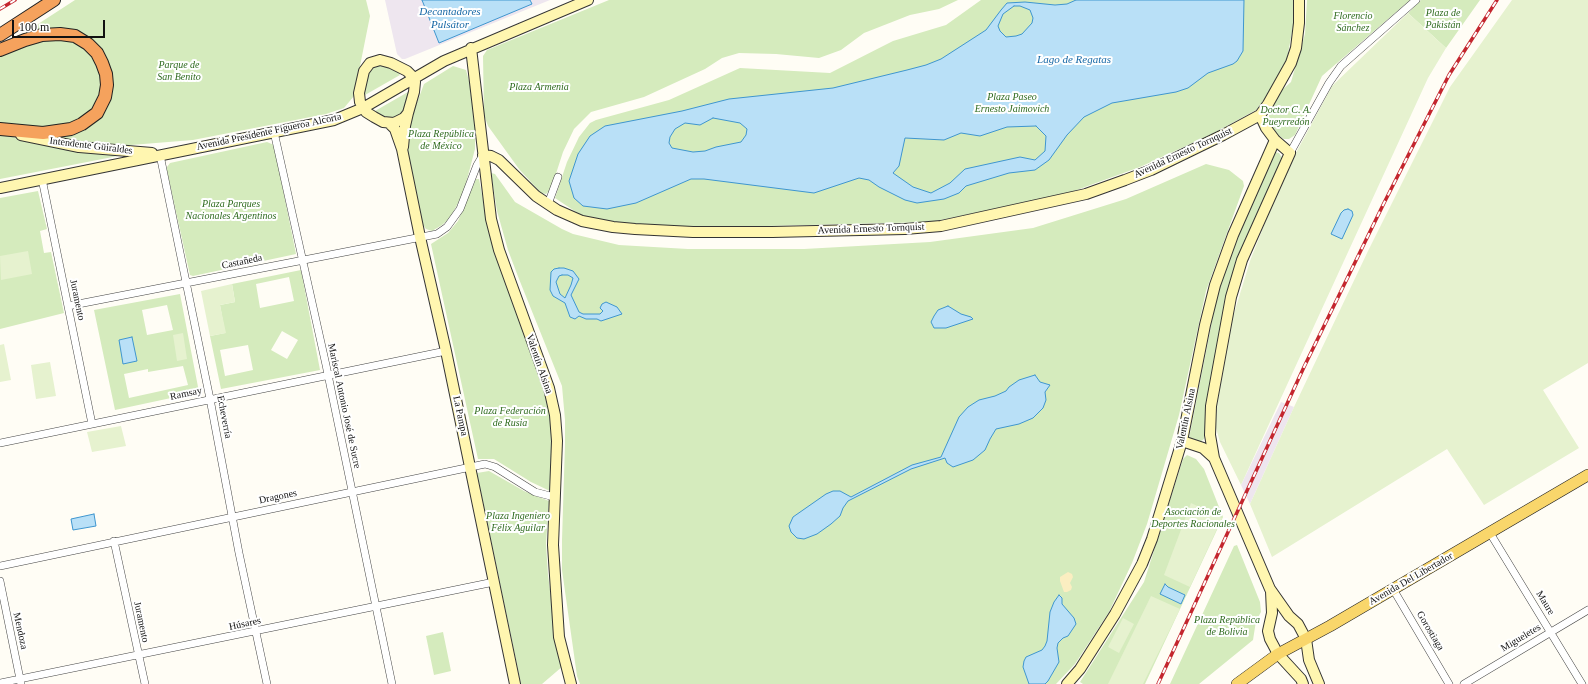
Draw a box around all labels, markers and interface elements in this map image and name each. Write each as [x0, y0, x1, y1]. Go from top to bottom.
water label: Decantadores Pulsátor [419, 5, 481, 31]
park label: Plaza de Pakistán [1426, 7, 1460, 30]
park label: Florencio Sánchez [1333, 10, 1373, 34]
scale bar [14, 12, 107, 38]
text: 100 m [19, 20, 49, 34]
water label: Lago de Regatas [1037, 53, 1111, 67]
park label: Parque de San Benito [157, 59, 201, 82]
park label: Plaza Armenia [509, 81, 569, 93]
park label: Plaza Paseo Ernesto Jaimovich [975, 91, 1049, 114]
park label: Doctor C. A. Pueyrredón [1260, 104, 1312, 128]
street label: Avenida Presidente Figueroa Alcorta [195, 111, 343, 153]
street label: Avenida Ernesto Tornquist [1132, 125, 1234, 181]
park label: Plaza República de México [408, 128, 474, 152]
street label: Intendente Güiraldes [49, 135, 133, 157]
park label: Plaza Parques Nacionales Argentinos [185, 198, 277, 222]
street label: Avenida Ernesto Tornquist [817, 221, 925, 237]
street label: Castañeda [221, 252, 263, 272]
street label: Juramento [67, 278, 87, 322]
street label: Valentín Alsina [523, 333, 555, 395]
street label: Mariscal Antonio José de Sucre [325, 343, 363, 469]
street label: Ramsay [169, 385, 203, 403]
street label: Valentín Alsina [1174, 387, 1198, 451]
street label: Echeverría [214, 395, 234, 439]
street label: La Pampa [450, 395, 470, 437]
park label: Plaza Federación de Rusia [474, 405, 546, 428]
street label: Dragones [258, 487, 298, 507]
park label: Asociación de Deportes Racionales [1151, 506, 1235, 530]
park label: Plaza Ingeniero Félix Aguilar [486, 510, 550, 534]
street label: Avenida Del Libertador [1367, 550, 1455, 608]
street label: Maure [1533, 589, 1557, 617]
street label: Juramento [131, 600, 151, 644]
street label: Gorostiaga [1414, 609, 1446, 653]
street label: Mendoza [10, 612, 30, 650]
park label: Plaza República de Bolivia [1194, 614, 1260, 638]
street label: Húsares [228, 615, 262, 633]
street label: Migueletes [1499, 621, 1543, 655]

